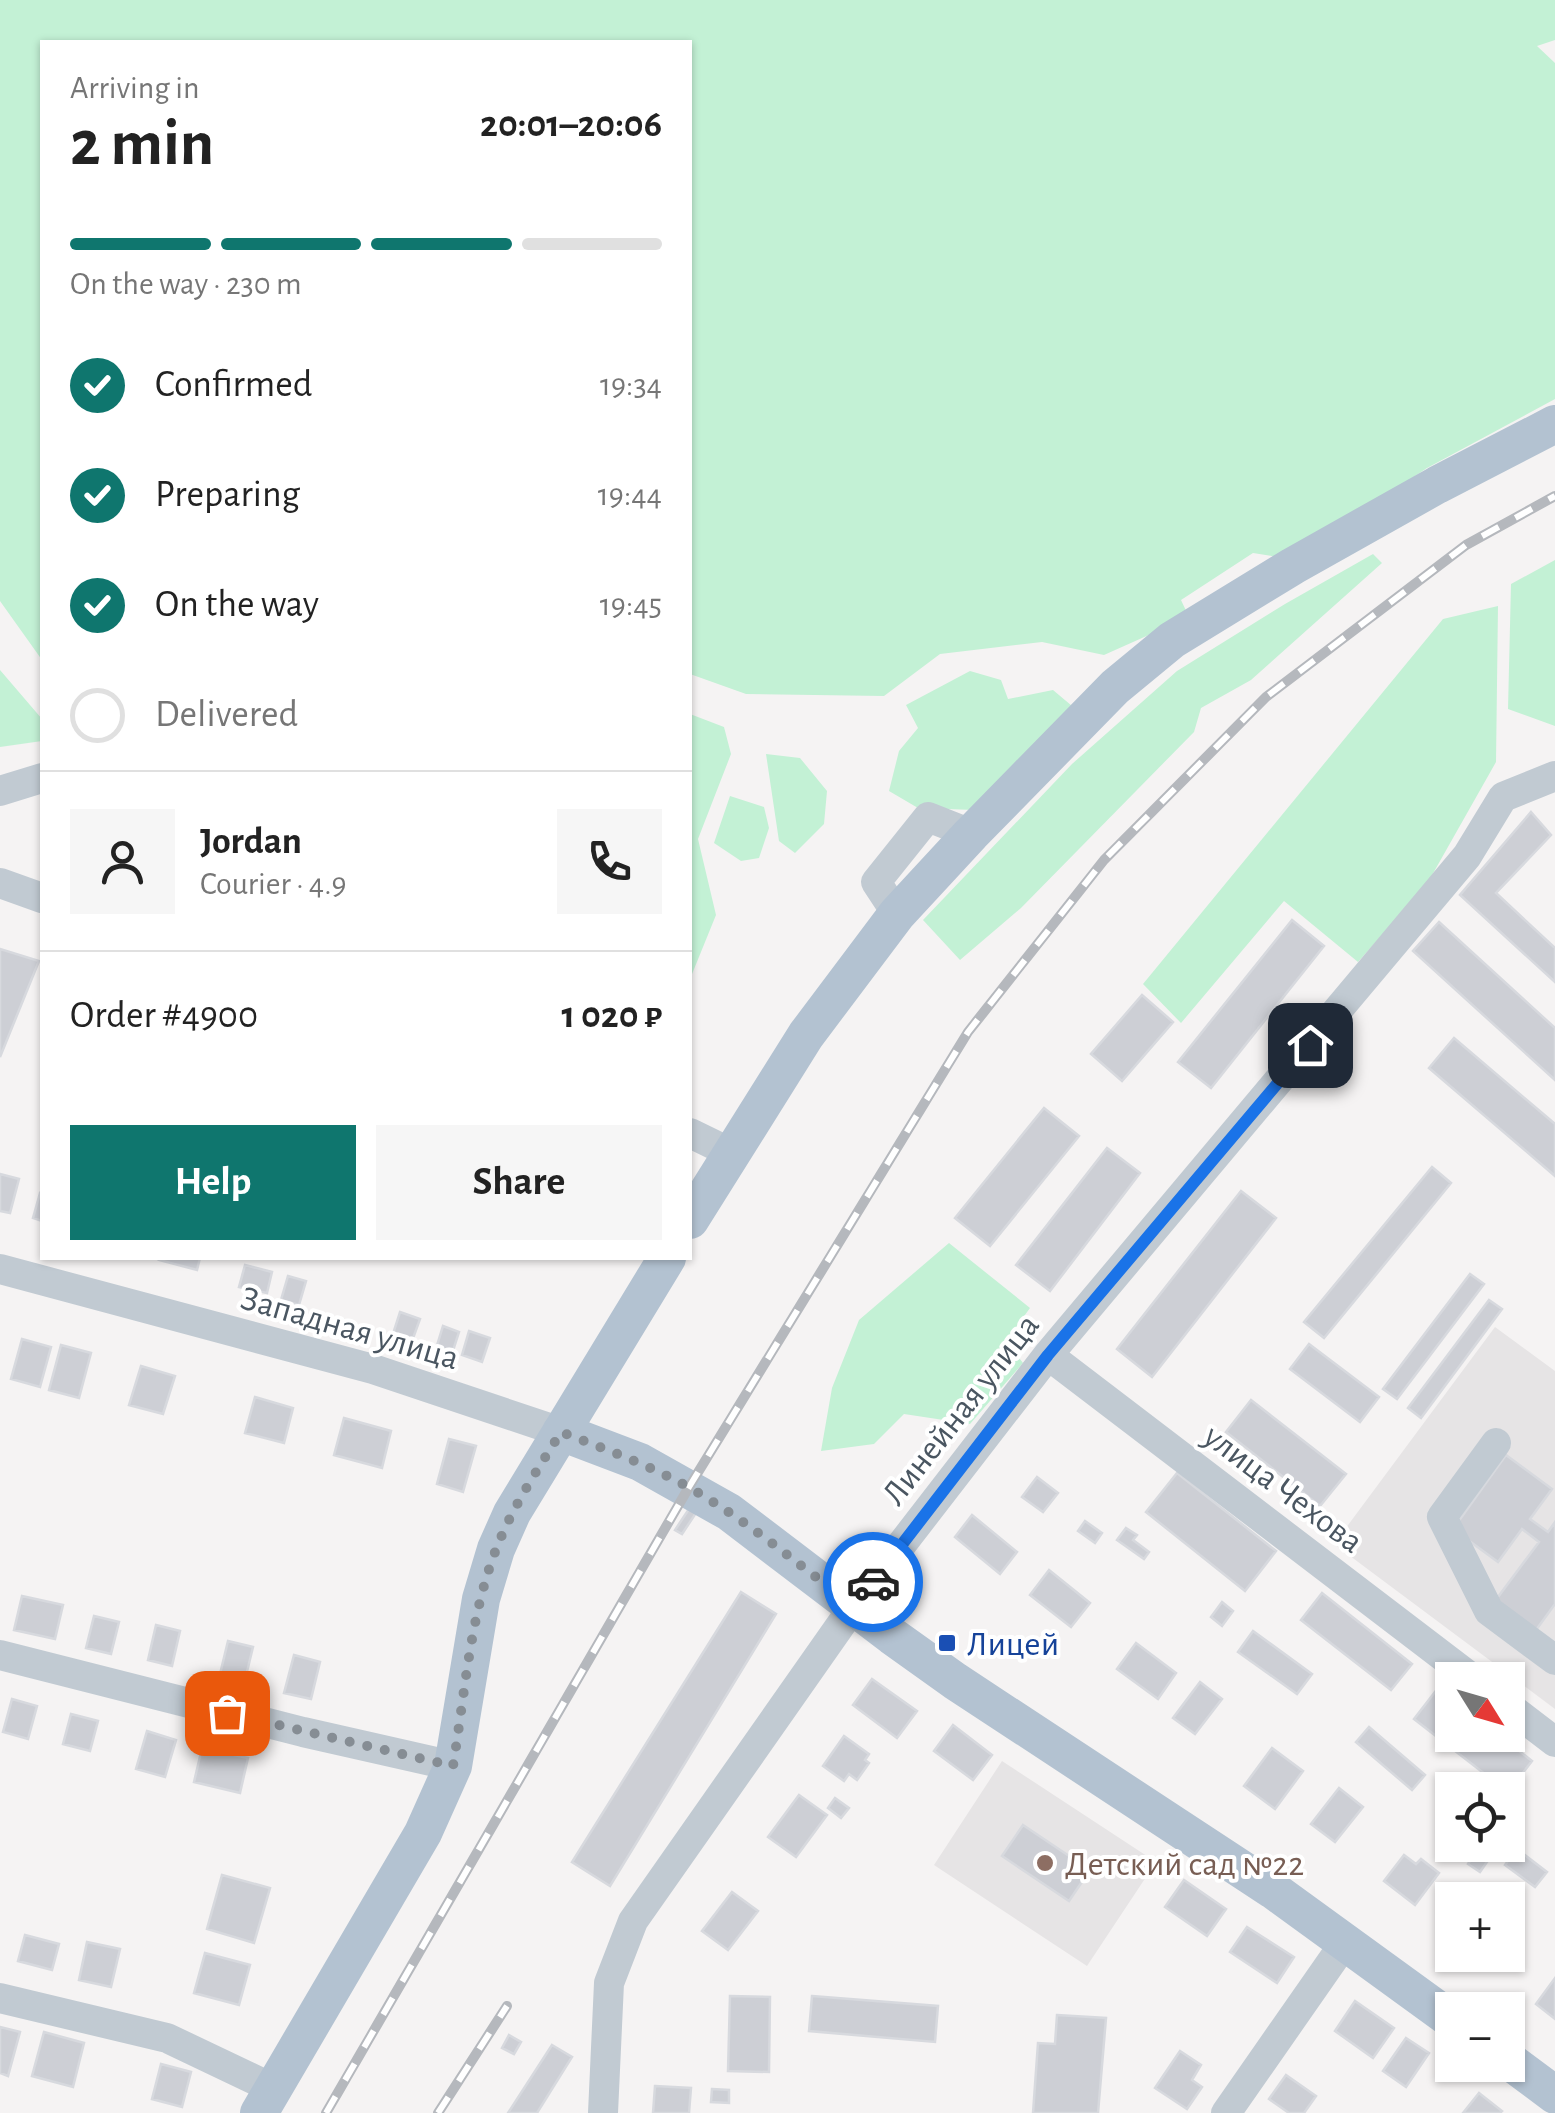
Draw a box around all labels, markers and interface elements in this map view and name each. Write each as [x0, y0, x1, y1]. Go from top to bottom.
text: Arriving in [70, 72, 199, 104]
text: 20:01–20:06 [480, 106, 662, 144]
text: 2 min [70, 112, 214, 177]
text: On the way · 230 m [70, 268, 302, 300]
icon: check [70, 358, 125, 413]
text: Confirmed [155, 366, 312, 404]
text: 19:34 [600, 369, 662, 401]
icon: check [70, 468, 125, 523]
text: Preparing [155, 476, 300, 514]
text: 19:44 [598, 479, 662, 511]
icon: check [70, 578, 125, 633]
text: On the way [155, 586, 319, 624]
text: 19:45 [600, 589, 662, 621]
text: Delivered [155, 696, 298, 734]
button: person [70, 809, 175, 914]
button: phone [557, 809, 662, 914]
text: Jordan [200, 823, 302, 861]
text: Courier · 4.9 [200, 868, 347, 900]
text: Order #4900 [70, 997, 258, 1035]
text: 1 020 ₽ [562, 997, 662, 1035]
pin [1268, 1003, 1353, 1088]
icon: home [1283, 1018, 1338, 1073]
button: Help [70, 1125, 356, 1240]
button: Share [376, 1125, 662, 1240]
street label: Западная улица [237, 1281, 463, 1376]
street label: Линейная улица [876, 1308, 1046, 1512]
street label: улица Чехова [1196, 1418, 1369, 1560]
courier [823, 1532, 923, 1632]
icon: car [846, 1555, 901, 1610]
place label: Лицей [967, 1627, 1059, 1662]
marker: Лицей [936, 1632, 958, 1654]
north arrow [1435, 1662, 1525, 1752]
map controls [1435, 1662, 1525, 2082]
pin [185, 1671, 270, 1756]
icon: bag [200, 1686, 255, 1741]
button: locate [1435, 1772, 1525, 1862]
place label: Детский сад №22 [1065, 1847, 1304, 1882]
marker: Детский сад №22 [1034, 1852, 1056, 1874]
button: + [1435, 1882, 1525, 1972]
button: − [1435, 1992, 1525, 2082]

